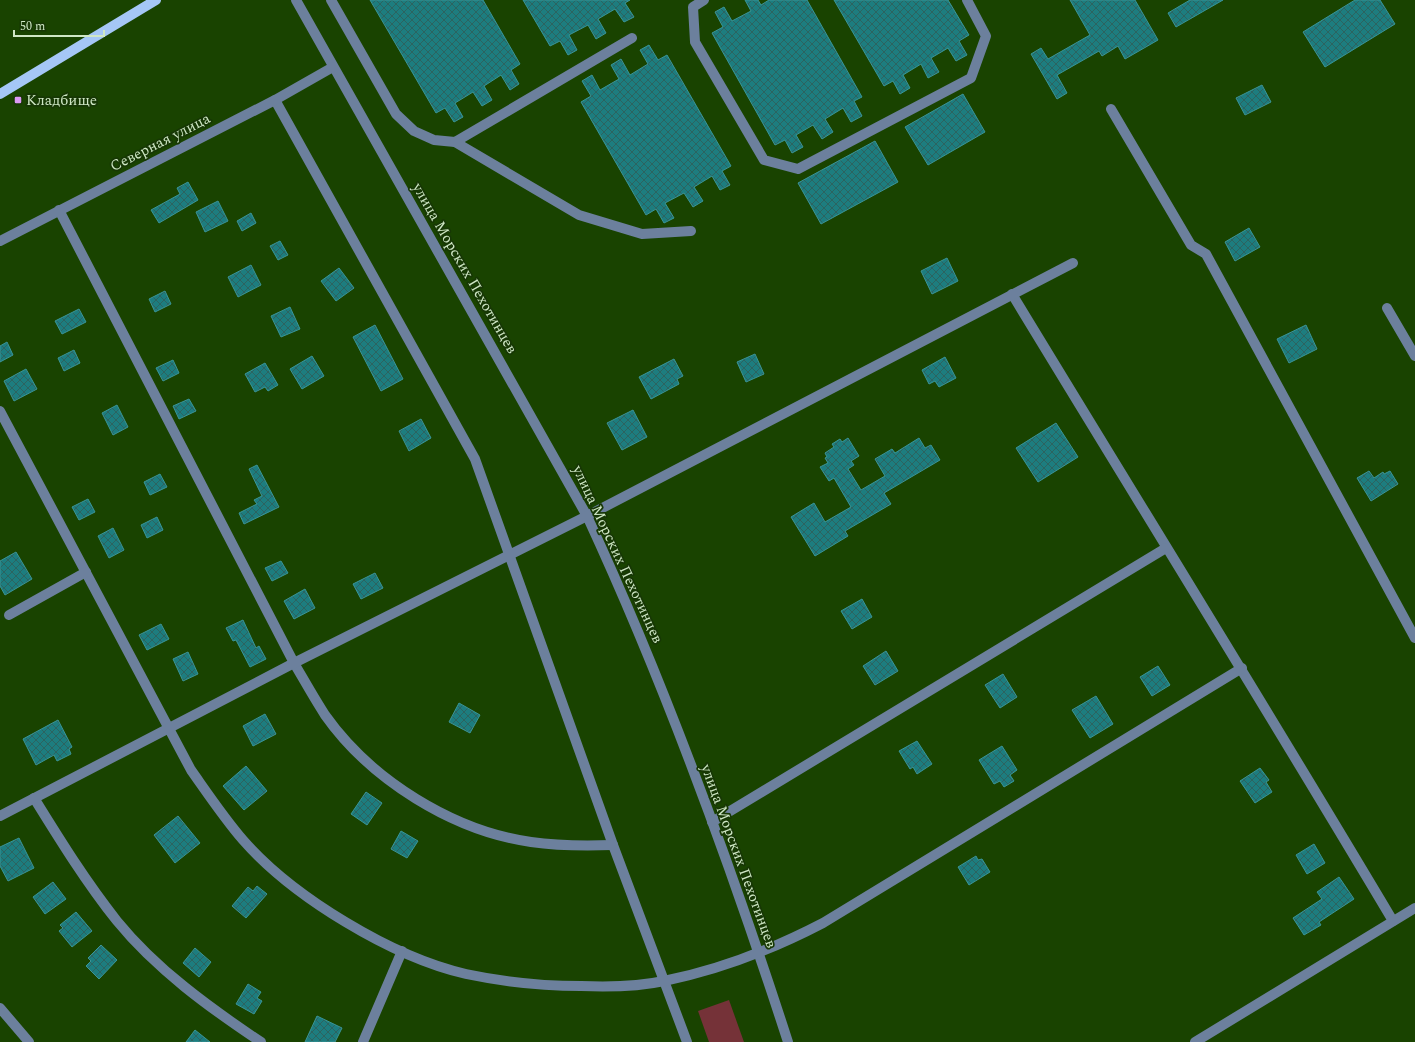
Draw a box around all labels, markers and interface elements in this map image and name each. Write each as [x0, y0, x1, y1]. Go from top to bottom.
scale bar [14, 12, 104, 38]
text: 50 m [20, 17, 45, 36]
place label: Кладбище [26, 89, 97, 112]
marker: Кладбище [13, 95, 23, 105]
street label: Северная улица [106, 107, 215, 178]
street label: улица Морских Пехотинцев [406, 178, 523, 358]
street label: улица Морских Пехотинцев [566, 461, 669, 647]
street label: улица Морских Пехотинцев [694, 760, 783, 952]

